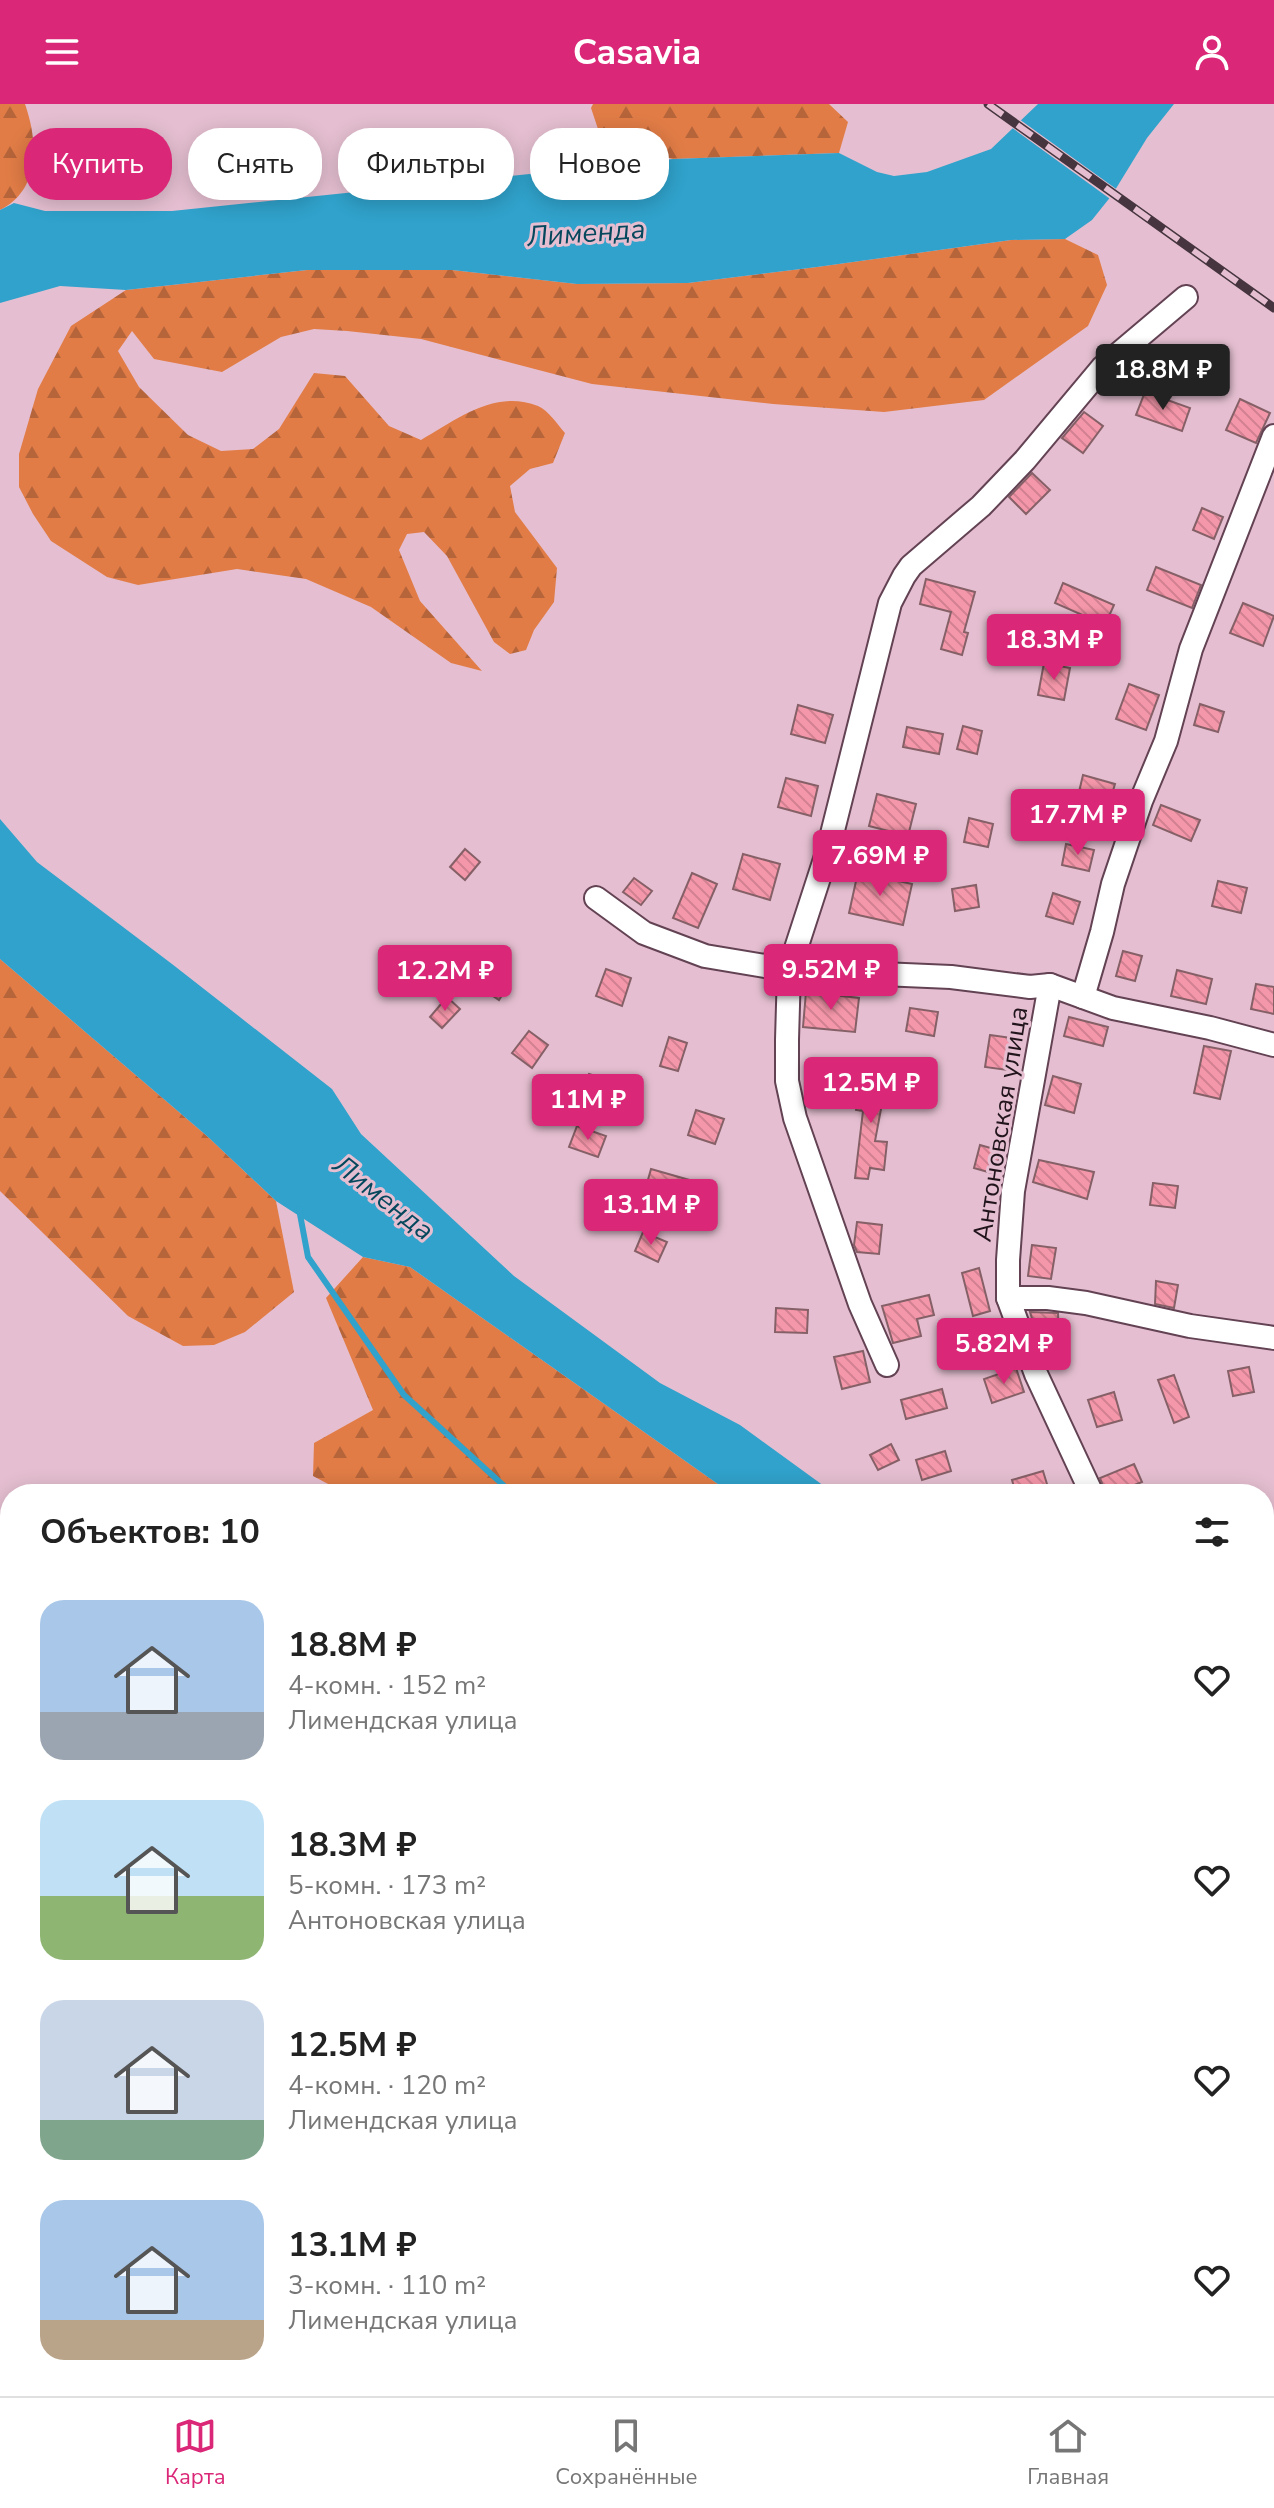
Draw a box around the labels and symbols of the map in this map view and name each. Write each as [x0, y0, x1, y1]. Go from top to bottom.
water label: Лименда [524, 210, 647, 256]
pin: 18.8M ₽ [1089, 344, 1237, 412]
pin: 18.3M ₽ [980, 614, 1128, 682]
pin: 17.7M ₽ [1004, 789, 1152, 857]
pin: 7.69M ₽ [806, 830, 954, 898]
pin: 9.52M ₽ [757, 944, 905, 1012]
pin: 12.2M ₽ [371, 945, 519, 1013]
street label: Антоновская улица [965, 1004, 1036, 1244]
pin: 12.5M ₽ [797, 1057, 945, 1125]
pin: 11M ₽ [532, 1074, 644, 1142]
water label: Лименда [324, 1146, 442, 1249]
pin: 13.1M ₽ [577, 1179, 725, 1247]
pin: 5.82M ₽ [930, 1318, 1078, 1386]

